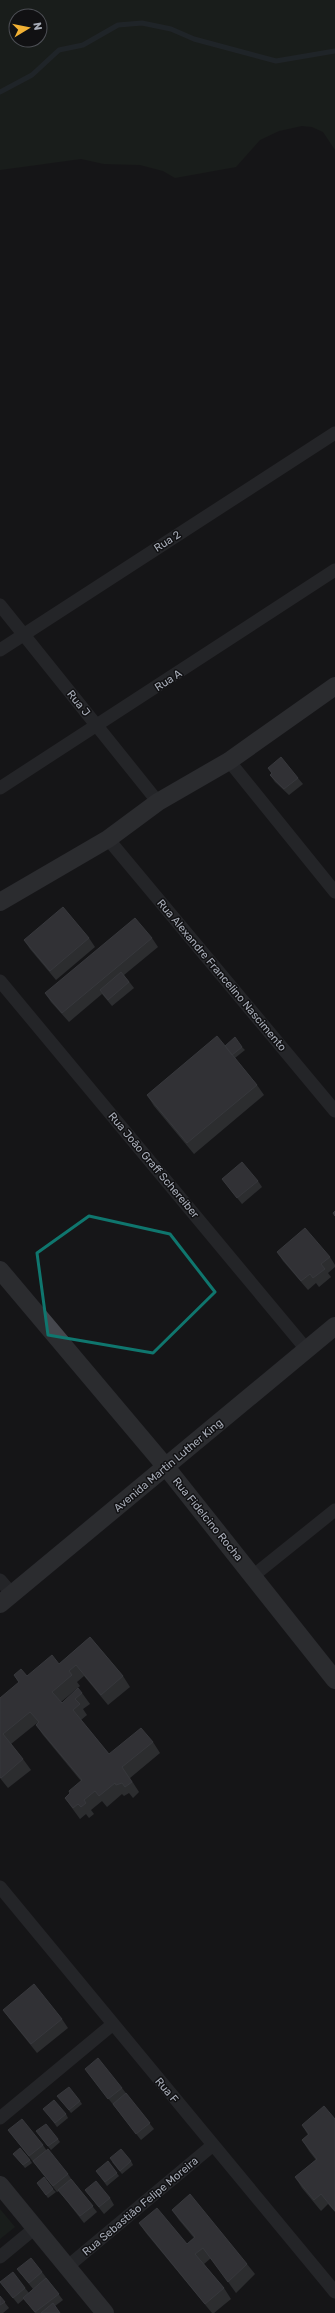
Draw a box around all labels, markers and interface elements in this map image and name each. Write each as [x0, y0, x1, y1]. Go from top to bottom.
north arrow [8, 8, 48, 48]
text: N [30, 21, 44, 31]
street label: Rua 2 [152, 528, 183, 555]
street label: Rua A [152, 667, 185, 694]
street label: Rua J [64, 688, 93, 719]
street label: Rua Alexandre Francelino Nascimento [154, 897, 289, 1054]
street label: Rua João Graff Schereiber [106, 1110, 202, 1222]
street label: Avenida Martin Luther King [111, 1416, 225, 1515]
street label: Rua Fidelcino Rocha [170, 1475, 245, 1564]
street label: Rua F [152, 2075, 181, 2106]
street label: Rua Sebastião Felipe Moreira [80, 2154, 201, 2259]

